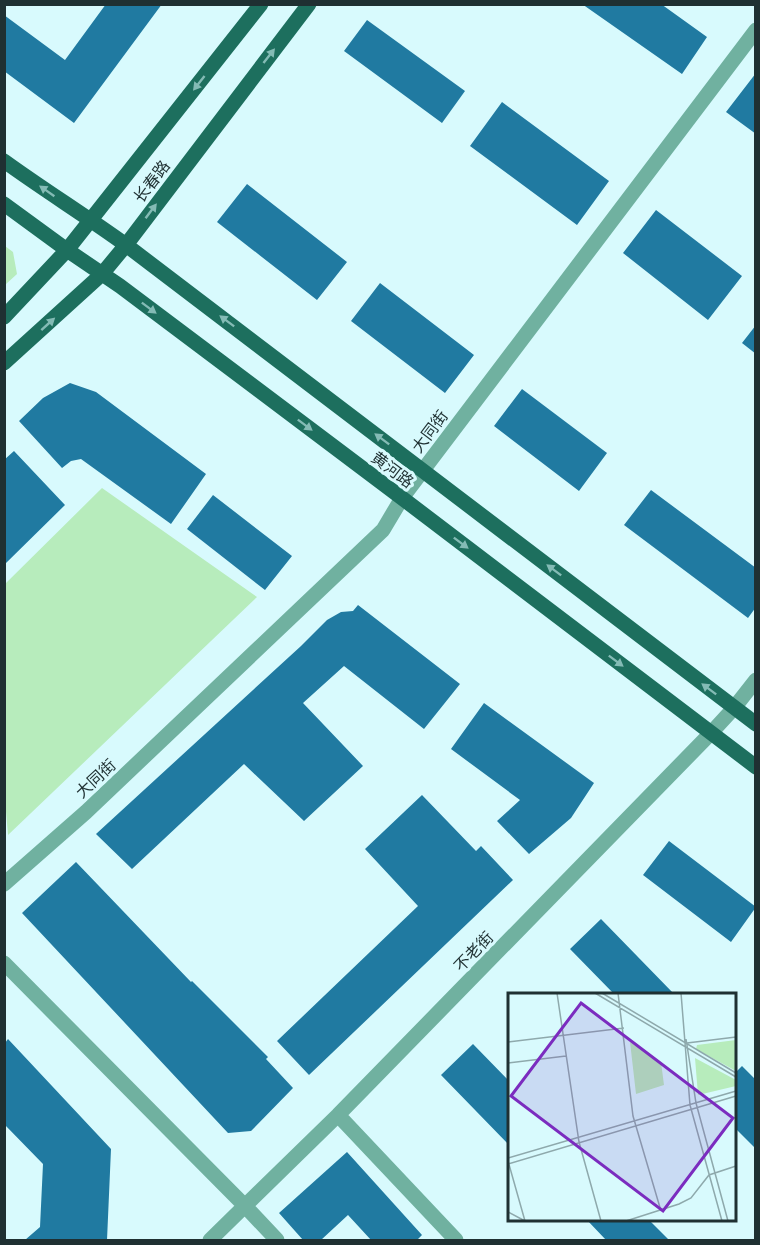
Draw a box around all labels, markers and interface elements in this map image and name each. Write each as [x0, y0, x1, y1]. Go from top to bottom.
one-way arrow [263, 49, 275, 64]
one-way arrow [193, 76, 205, 91]
street label: 长春路 [129, 156, 173, 206]
one-way arrow [39, 186, 56, 197]
one-way arrow [144, 203, 157, 219]
one-way arrow [141, 302, 157, 314]
one-way arrow [219, 316, 234, 328]
one-way arrow [40, 317, 55, 331]
street label: 大同街 [407, 406, 451, 456]
one-way arrow [297, 419, 313, 431]
one-way arrow [375, 433, 390, 445]
street label: 黄河路 [368, 447, 418, 491]
one-way arrow [453, 536, 468, 548]
one-way arrow [546, 563, 562, 576]
one-way arrow [608, 654, 624, 667]
one-way arrow [701, 683, 716, 695]
street label: 大同街 [71, 755, 119, 801]
street label: 不老街 [449, 927, 497, 975]
inset map [508, 993, 736, 1221]

